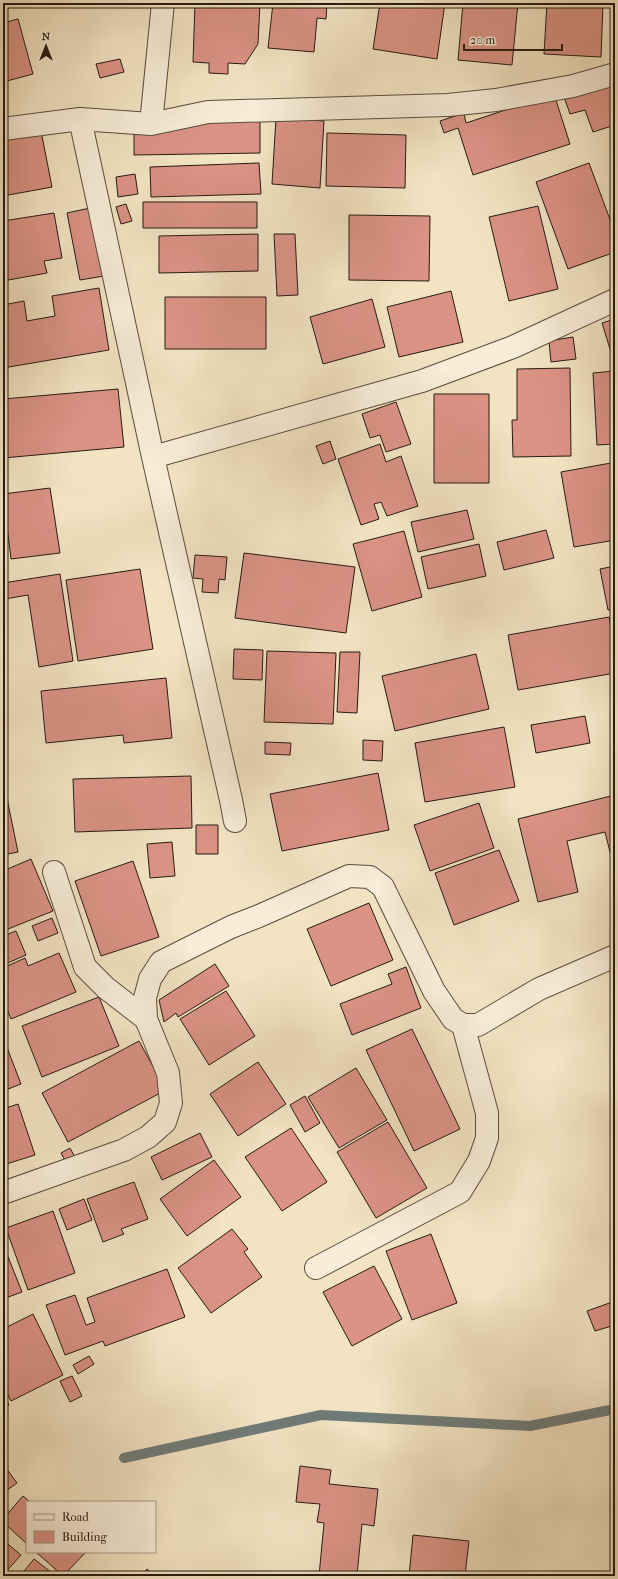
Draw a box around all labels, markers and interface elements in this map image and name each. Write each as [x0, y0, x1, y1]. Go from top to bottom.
north arrow [26, 26, 66, 66]
scale bar [464, 26, 562, 52]
text: N [42, 30, 51, 43]
text: 20 m [470, 33, 495, 47]
legend [26, 1501, 156, 1553]
text: Road [62, 1510, 89, 1524]
text: Building [62, 1530, 107, 1544]

